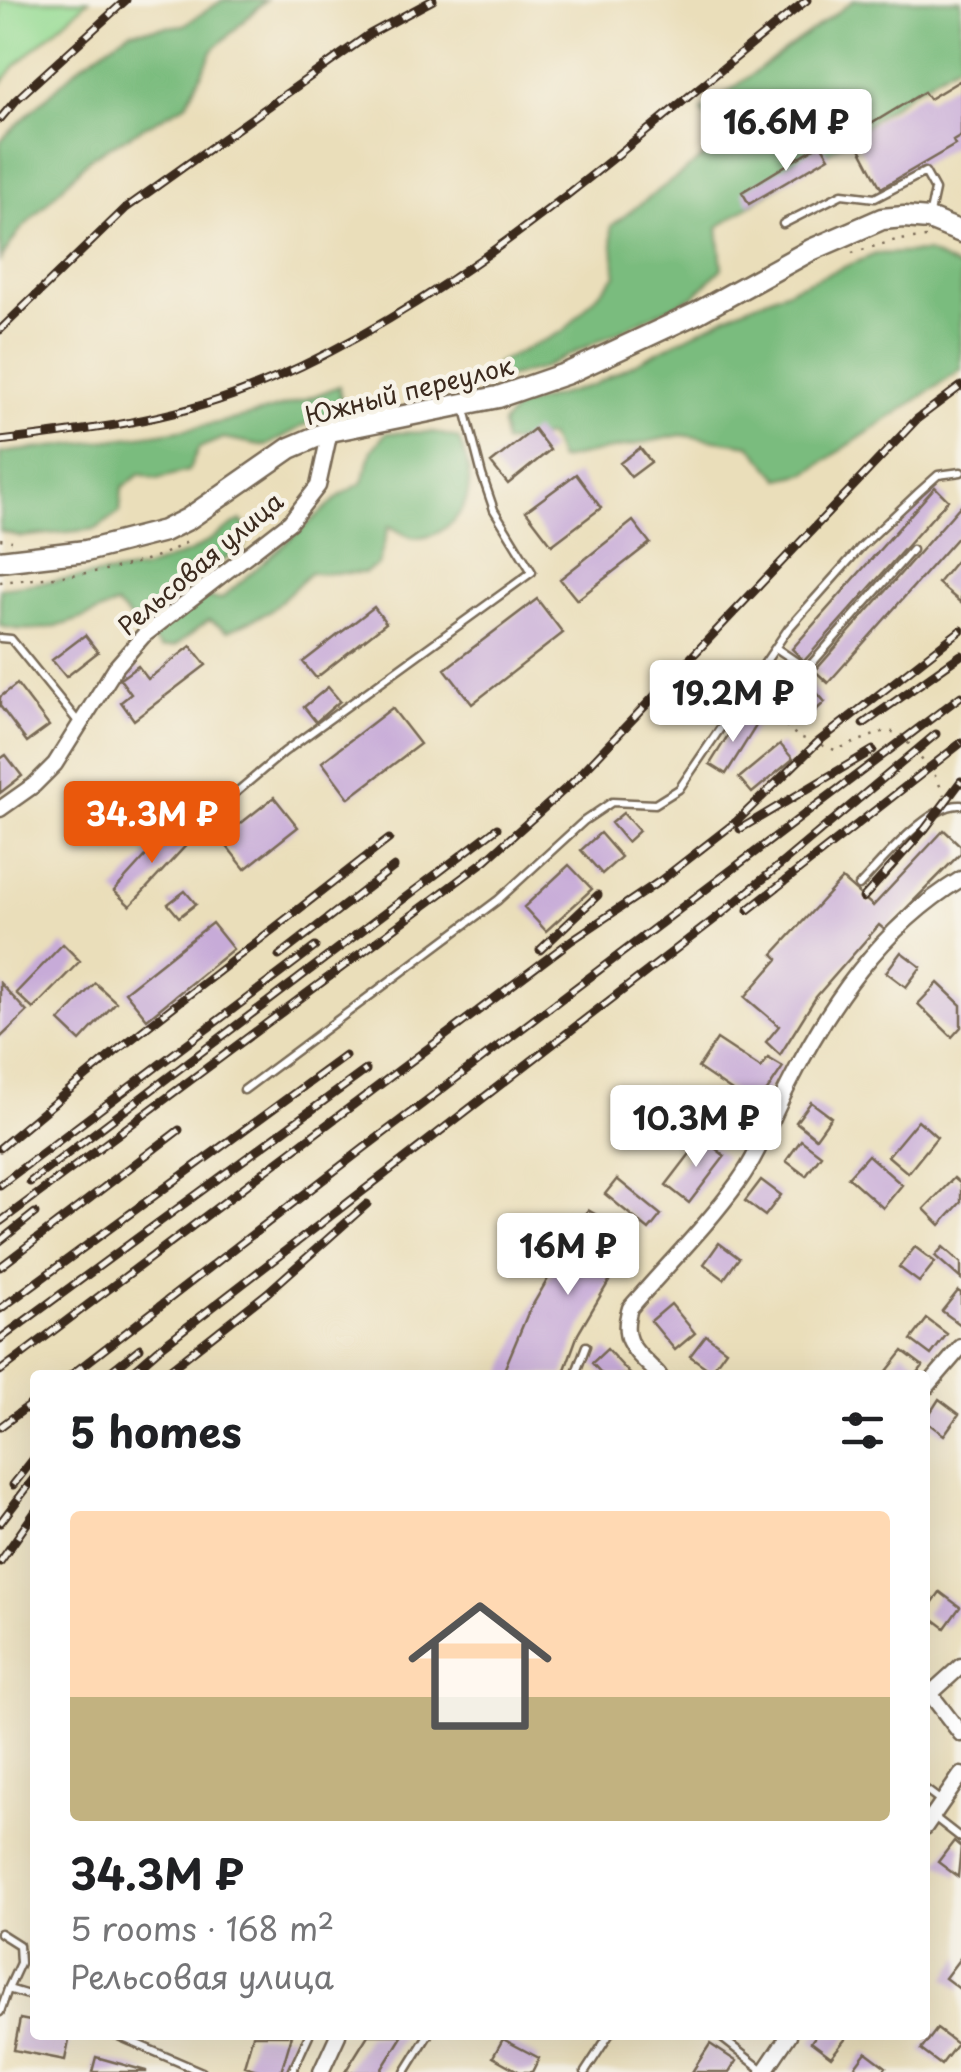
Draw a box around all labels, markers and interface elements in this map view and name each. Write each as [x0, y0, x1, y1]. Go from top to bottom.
pin: 16.6M ₽ [694, 89, 878, 174]
text: 16.6M ₽ [723, 97, 849, 145]
street label: Южный переулок [301, 346, 517, 434]
street label: Рельсовая улица [109, 482, 291, 644]
pin: 19.2M ₽ [641, 660, 825, 745]
text: 19.2M ₽ [672, 668, 794, 716]
pin: 34.3M ₽ [60, 781, 244, 866]
text: 34.3M ₽ [86, 789, 218, 837]
pin: 10.3M ₽ [604, 1085, 788, 1170]
text: 10.3M ₽ [632, 1093, 760, 1141]
pin: 16M ₽ [498, 1213, 638, 1298]
text: 16M ₽ [519, 1221, 617, 1269]
text: 5 homes [70, 1399, 242, 1462]
icon: filters [835, 1403, 890, 1458]
icon: home [390, 1576, 570, 1756]
text: 34.3M ₽ [70, 1841, 244, 1904]
text: 5 rooms · 168 m² [70, 1904, 334, 1952]
text: Рельсовая улица [70, 1952, 334, 2000]

